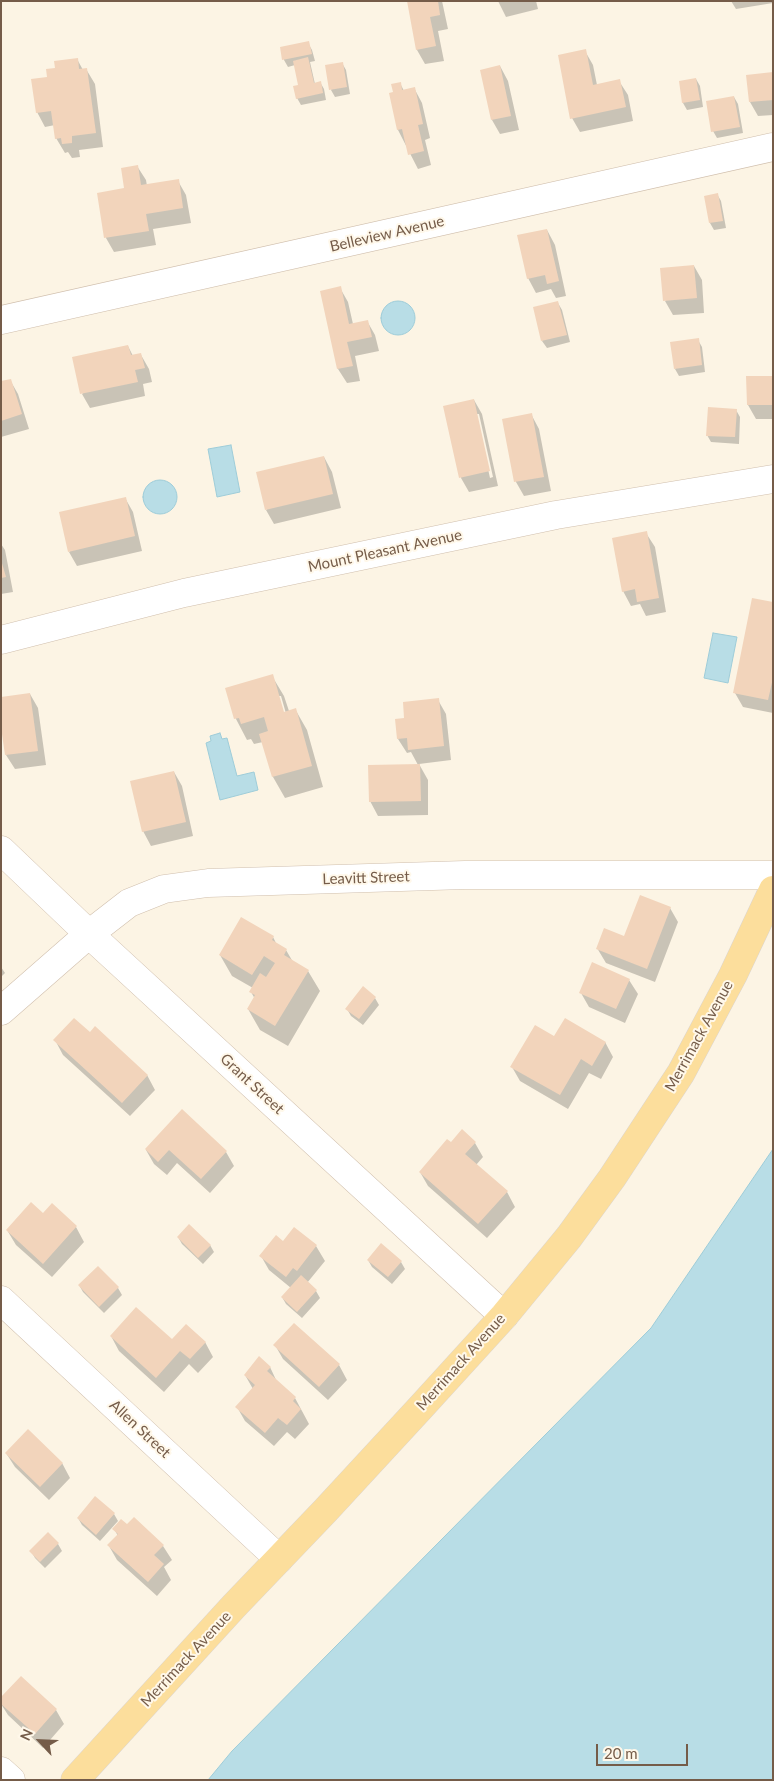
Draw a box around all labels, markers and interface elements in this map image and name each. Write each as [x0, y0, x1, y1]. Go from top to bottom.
street label: Belleview Avenue [328, 212, 446, 256]
street label: Mount Pleasant Avenue [306, 526, 464, 576]
street label: Leavitt Street [322, 867, 410, 889]
street label: Merrimack Avenue [661, 977, 737, 1095]
street label: Grant Street [216, 1050, 288, 1118]
street label: Merrimack Avenue [413, 1310, 509, 1414]
street label: Allen Street [106, 1396, 174, 1462]
street label: Merrimack Avenue [137, 1607, 235, 1711]
north arrow [15, 1716, 65, 1766]
text: N [16, 1726, 36, 1743]
scale bar [599, 1734, 692, 1766]
text: 20 m [604, 1744, 638, 1762]

